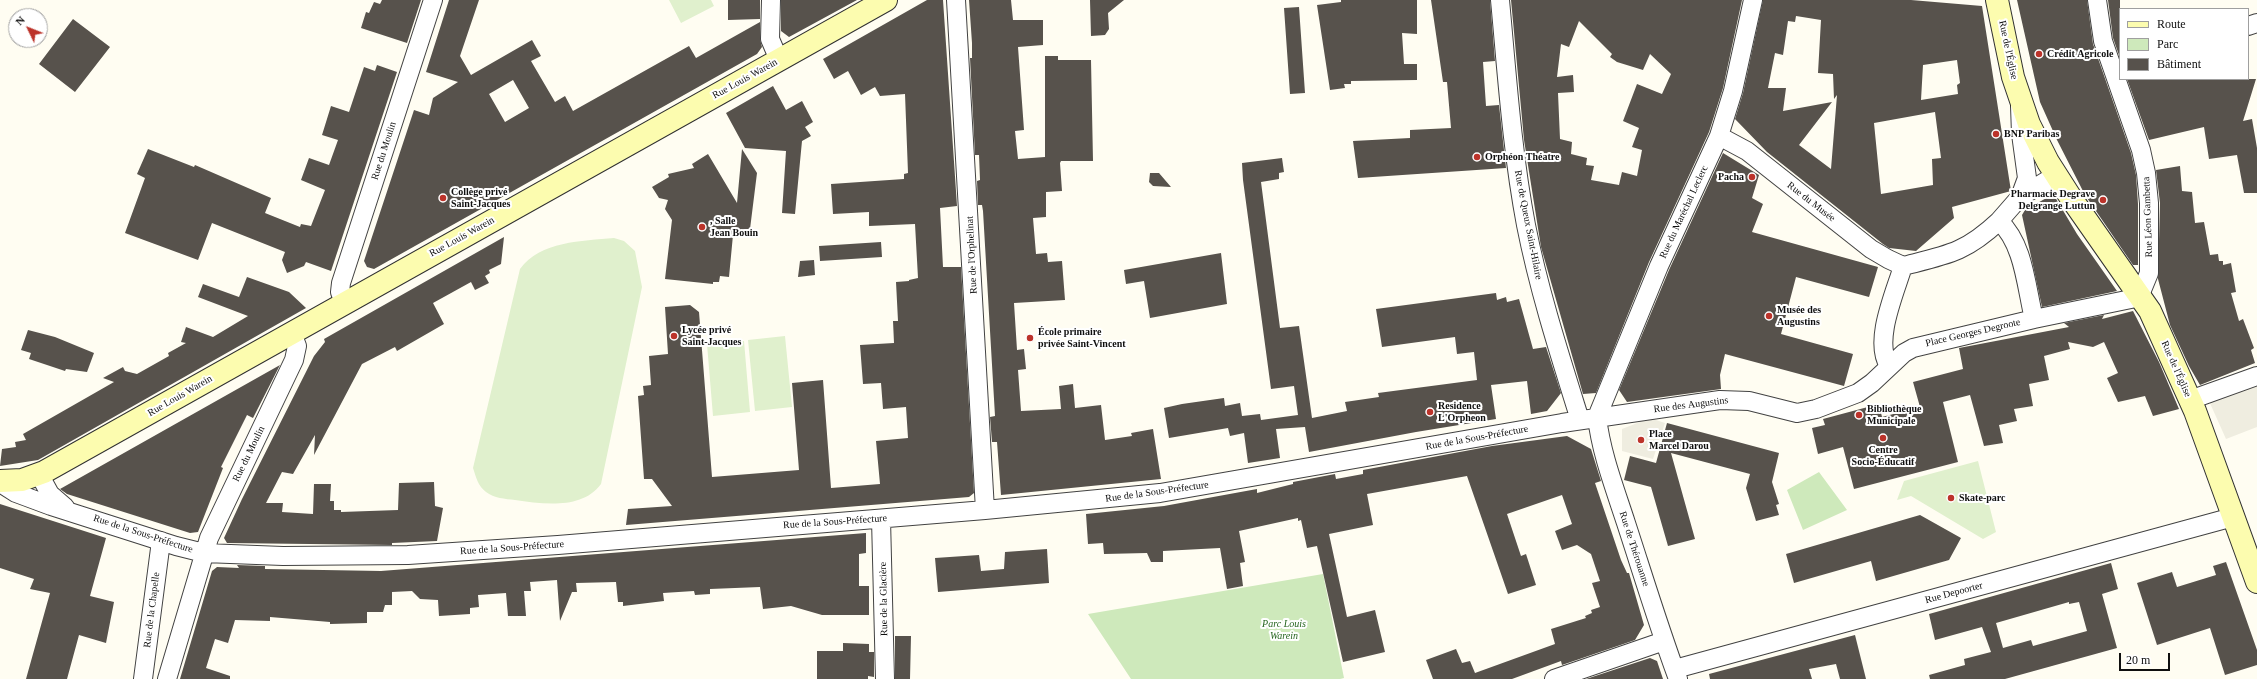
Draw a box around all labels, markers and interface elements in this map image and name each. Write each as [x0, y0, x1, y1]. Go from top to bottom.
north arrow [8, 8, 48, 48]
legend [2119, 8, 2249, 80]
text: N [13, 14, 27, 28]
text: Route [2157, 17, 2186, 31]
street label: Rue de l'Église [1996, 19, 2020, 81]
text: Parc [2157, 37, 2178, 51]
place label: Crédit Agricole [2047, 48, 2113, 60]
marker: Crédit Agricole [2034, 49, 2044, 59]
street label: Rue Louis Warein [710, 56, 780, 102]
text: Bâtiment [2157, 57, 2201, 71]
street label: Rue du Moulin [369, 120, 399, 182]
place label: BNP Paribas [2004, 128, 2059, 140]
marker: BNP Paribas [1991, 129, 2001, 139]
place label: Orphéon Théatre [1485, 151, 1560, 163]
marker: Orphéon Théatre [1472, 152, 1482, 162]
street label: Rue du Maréchal Leclerc [1657, 164, 1711, 260]
street label: Rue de Queux Saint-Hilaire [1511, 169, 1545, 281]
place label: Pacha [1718, 171, 1744, 183]
marker: Pacha [1747, 172, 1757, 182]
street label: Rue Léon Gambetta [2141, 177, 2155, 257]
street label: Rue du Musée [1785, 179, 1837, 225]
place label: Collège privé Saint-Jacques [451, 186, 510, 210]
place label: Pharmacie Degrave Delgrange Luttun [2011, 188, 2095, 212]
marker: Collège privé Saint-Jacques [438, 193, 448, 203]
marker: Pharmacie Degrave Delgrange Luttun [2098, 195, 2108, 205]
street label: Rue Louis Warein [427, 214, 497, 260]
place label: , Salle Jean Bouin [710, 215, 758, 238]
street label: Rue de l'Orphelinat [964, 216, 980, 294]
marker: , Salle Jean Bouin [697, 222, 707, 232]
place label: Musée des Augustins [1777, 304, 1821, 328]
marker: Musée des Augustins [1764, 311, 1774, 321]
street label: Place Georges Degroote [1924, 316, 2022, 350]
place label: Lycée privé Saint-Jacques [682, 324, 741, 348]
place label: École primaire privée Saint-Vincent [1038, 326, 1126, 350]
marker: Lycée privé Saint-Jacques [669, 331, 679, 341]
marker: École primaire privée Saint-Vincent [1025, 333, 1035, 343]
street label: Rue de l'Église [2158, 339, 2194, 399]
street label: Rue Louis Warein [146, 373, 214, 419]
street label: Rue des Augustins [1653, 394, 1729, 416]
place label: Residence L'Orpheon [1438, 400, 1486, 424]
place label: Bibliothèque Municipale [1867, 403, 1921, 426]
marker: Residence L'Orpheon [1425, 407, 1435, 417]
marker: Bibliothèque Municipale [1854, 410, 1864, 420]
street label: Rue de la Sous-Préfecture [1425, 423, 1529, 453]
street label: Rue du Moulin [230, 424, 268, 484]
place label: Place Marcel Darou [1649, 428, 1709, 452]
marker: Centre Socio-Éducatif [1878, 433, 1888, 443]
marker: Place Marcel Darou [1636, 435, 1646, 445]
place label: Centre Socio-Éducatif [1852, 444, 1914, 468]
street label: Rue de la Sous-Préfecture [1105, 479, 1209, 505]
place label: Skate-parc [1959, 492, 2005, 504]
marker: Skate-parc [1946, 493, 1956, 503]
street label: Rue de Thérouanne [1616, 510, 1652, 588]
street label: Rue de la Sous-Préfecture [92, 512, 194, 556]
street label: Rue de la Sous-Préfecture [783, 512, 887, 532]
street label: Rue de la Sous-Préfecture [460, 538, 564, 558]
street label: Rue de la Glacière [877, 562, 891, 636]
street label: Rue de la Chapelle [141, 572, 163, 648]
street label: Rue Depoorter [1924, 580, 1984, 606]
park label: Parc Louis Warein [1262, 618, 1306, 642]
scale bar [2121, 645, 2172, 671]
text: 20 m [2126, 653, 2150, 667]

